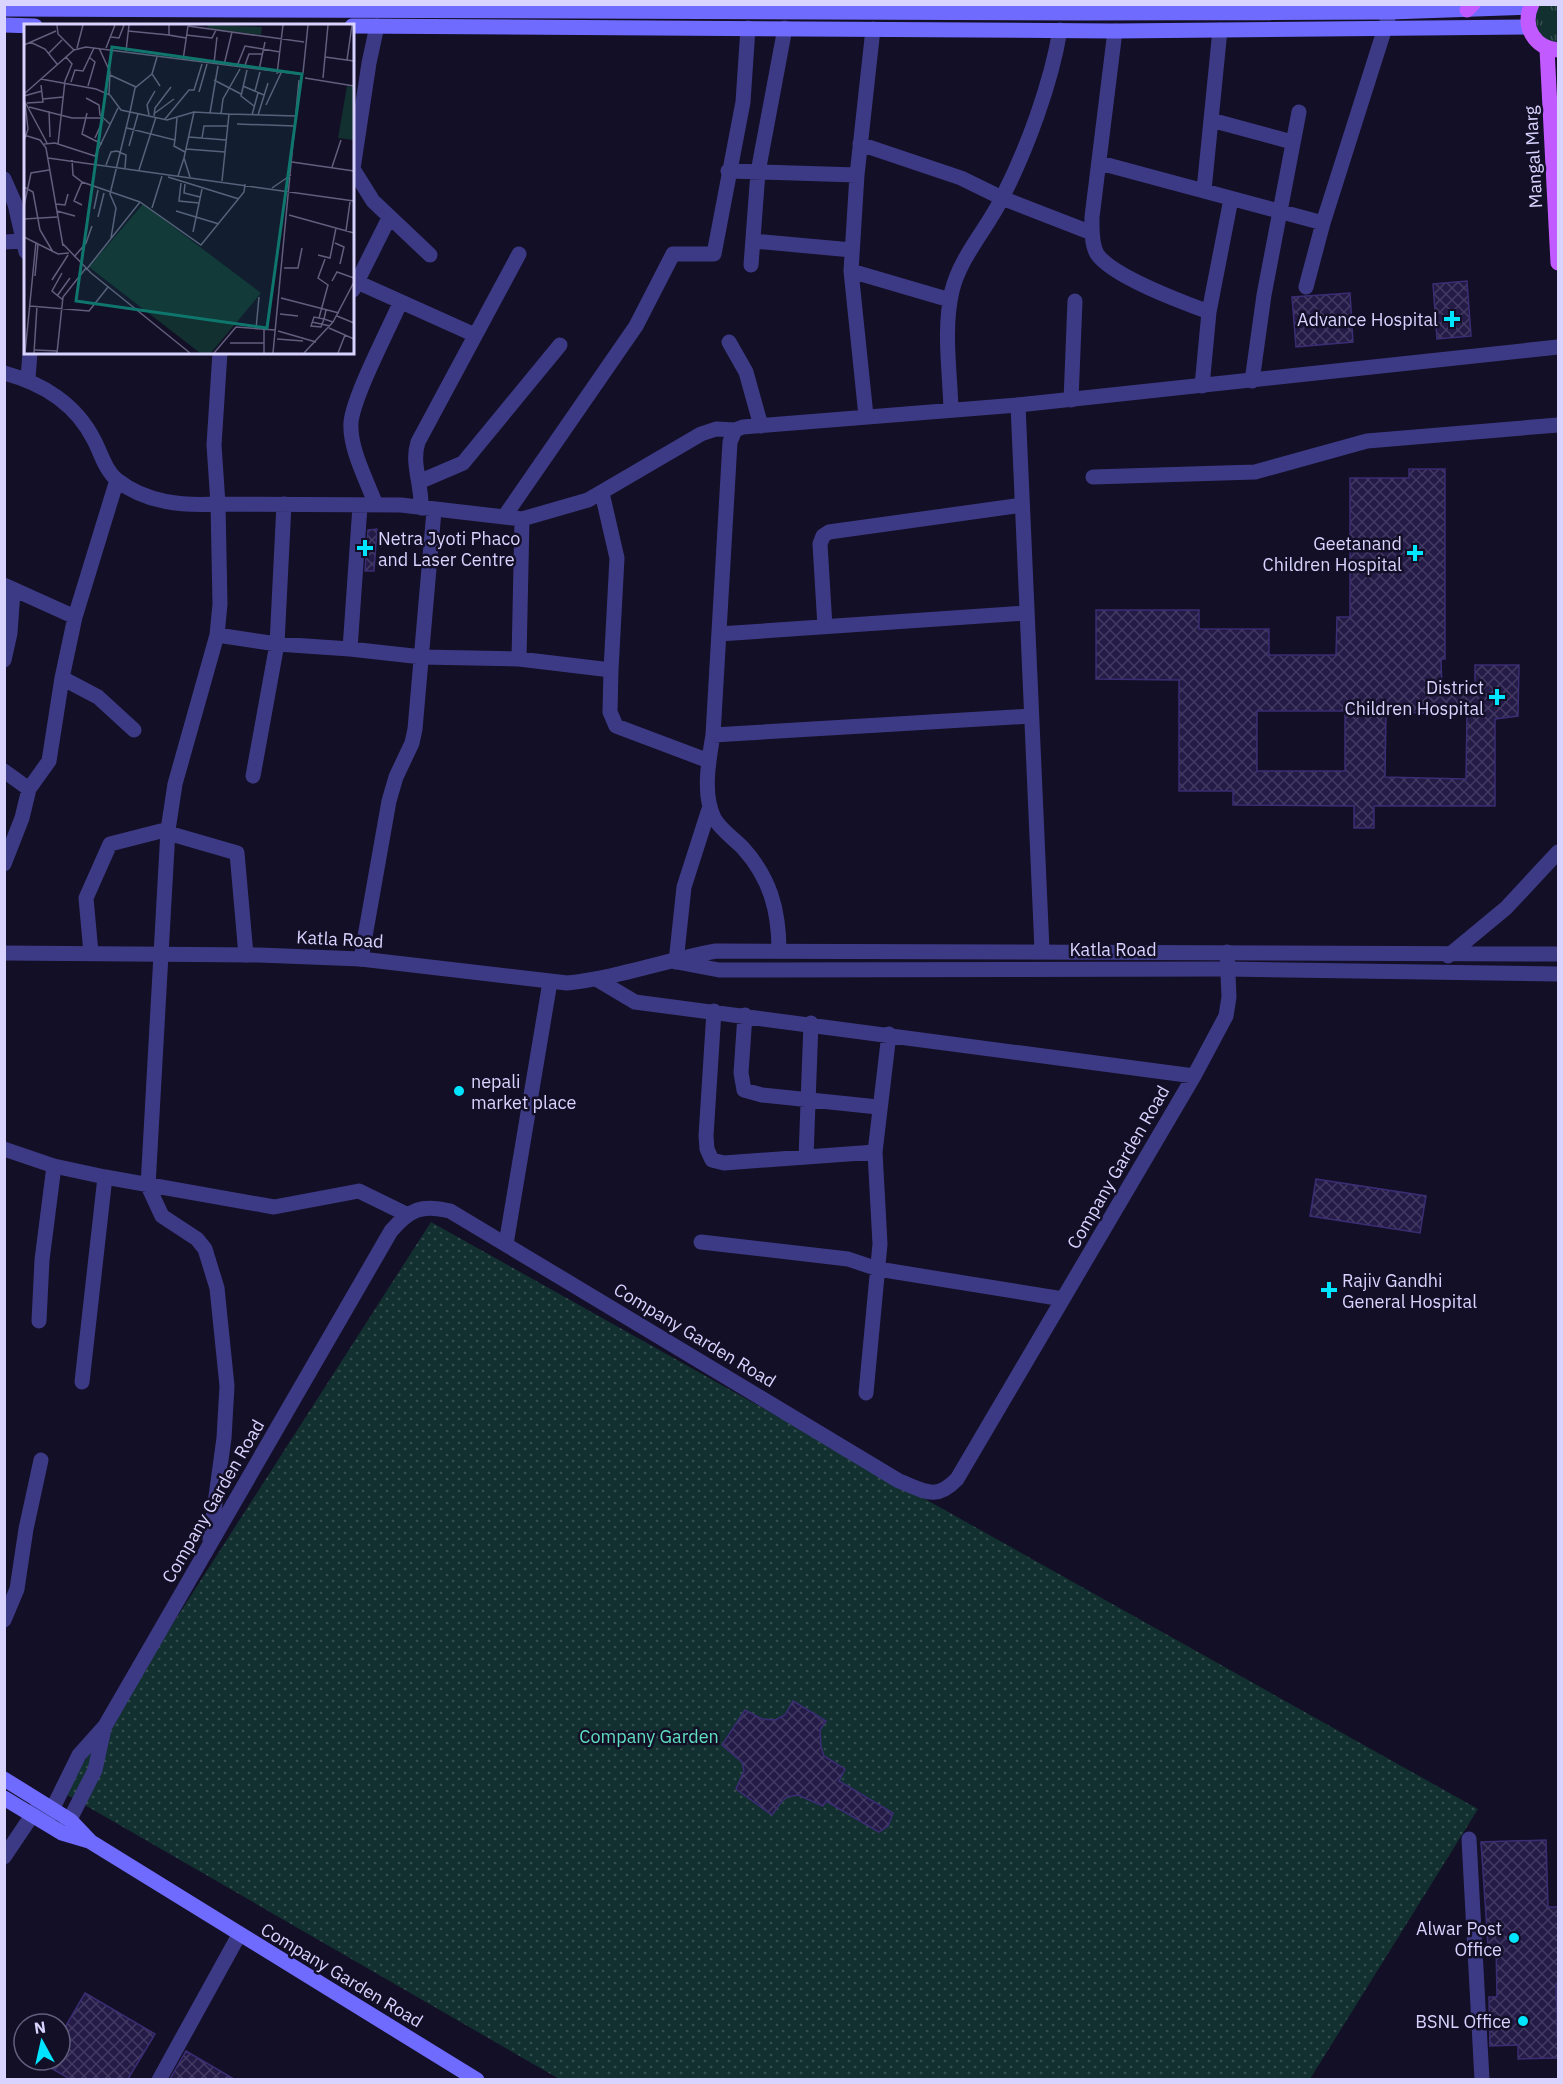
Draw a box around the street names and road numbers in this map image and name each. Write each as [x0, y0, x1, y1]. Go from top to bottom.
street label: Mangal Marg [1519, 105, 1547, 209]
street label: Katla Road [296, 925, 384, 953]
street label: Katla Road [1069, 938, 1157, 961]
street label: Company Garden Road [1062, 1081, 1174, 1253]
street label: Company Garden Road [610, 1277, 780, 1393]
street label: Company Garden Road [157, 1415, 269, 1587]
street label: Company Garden Road [257, 1917, 427, 2033]

